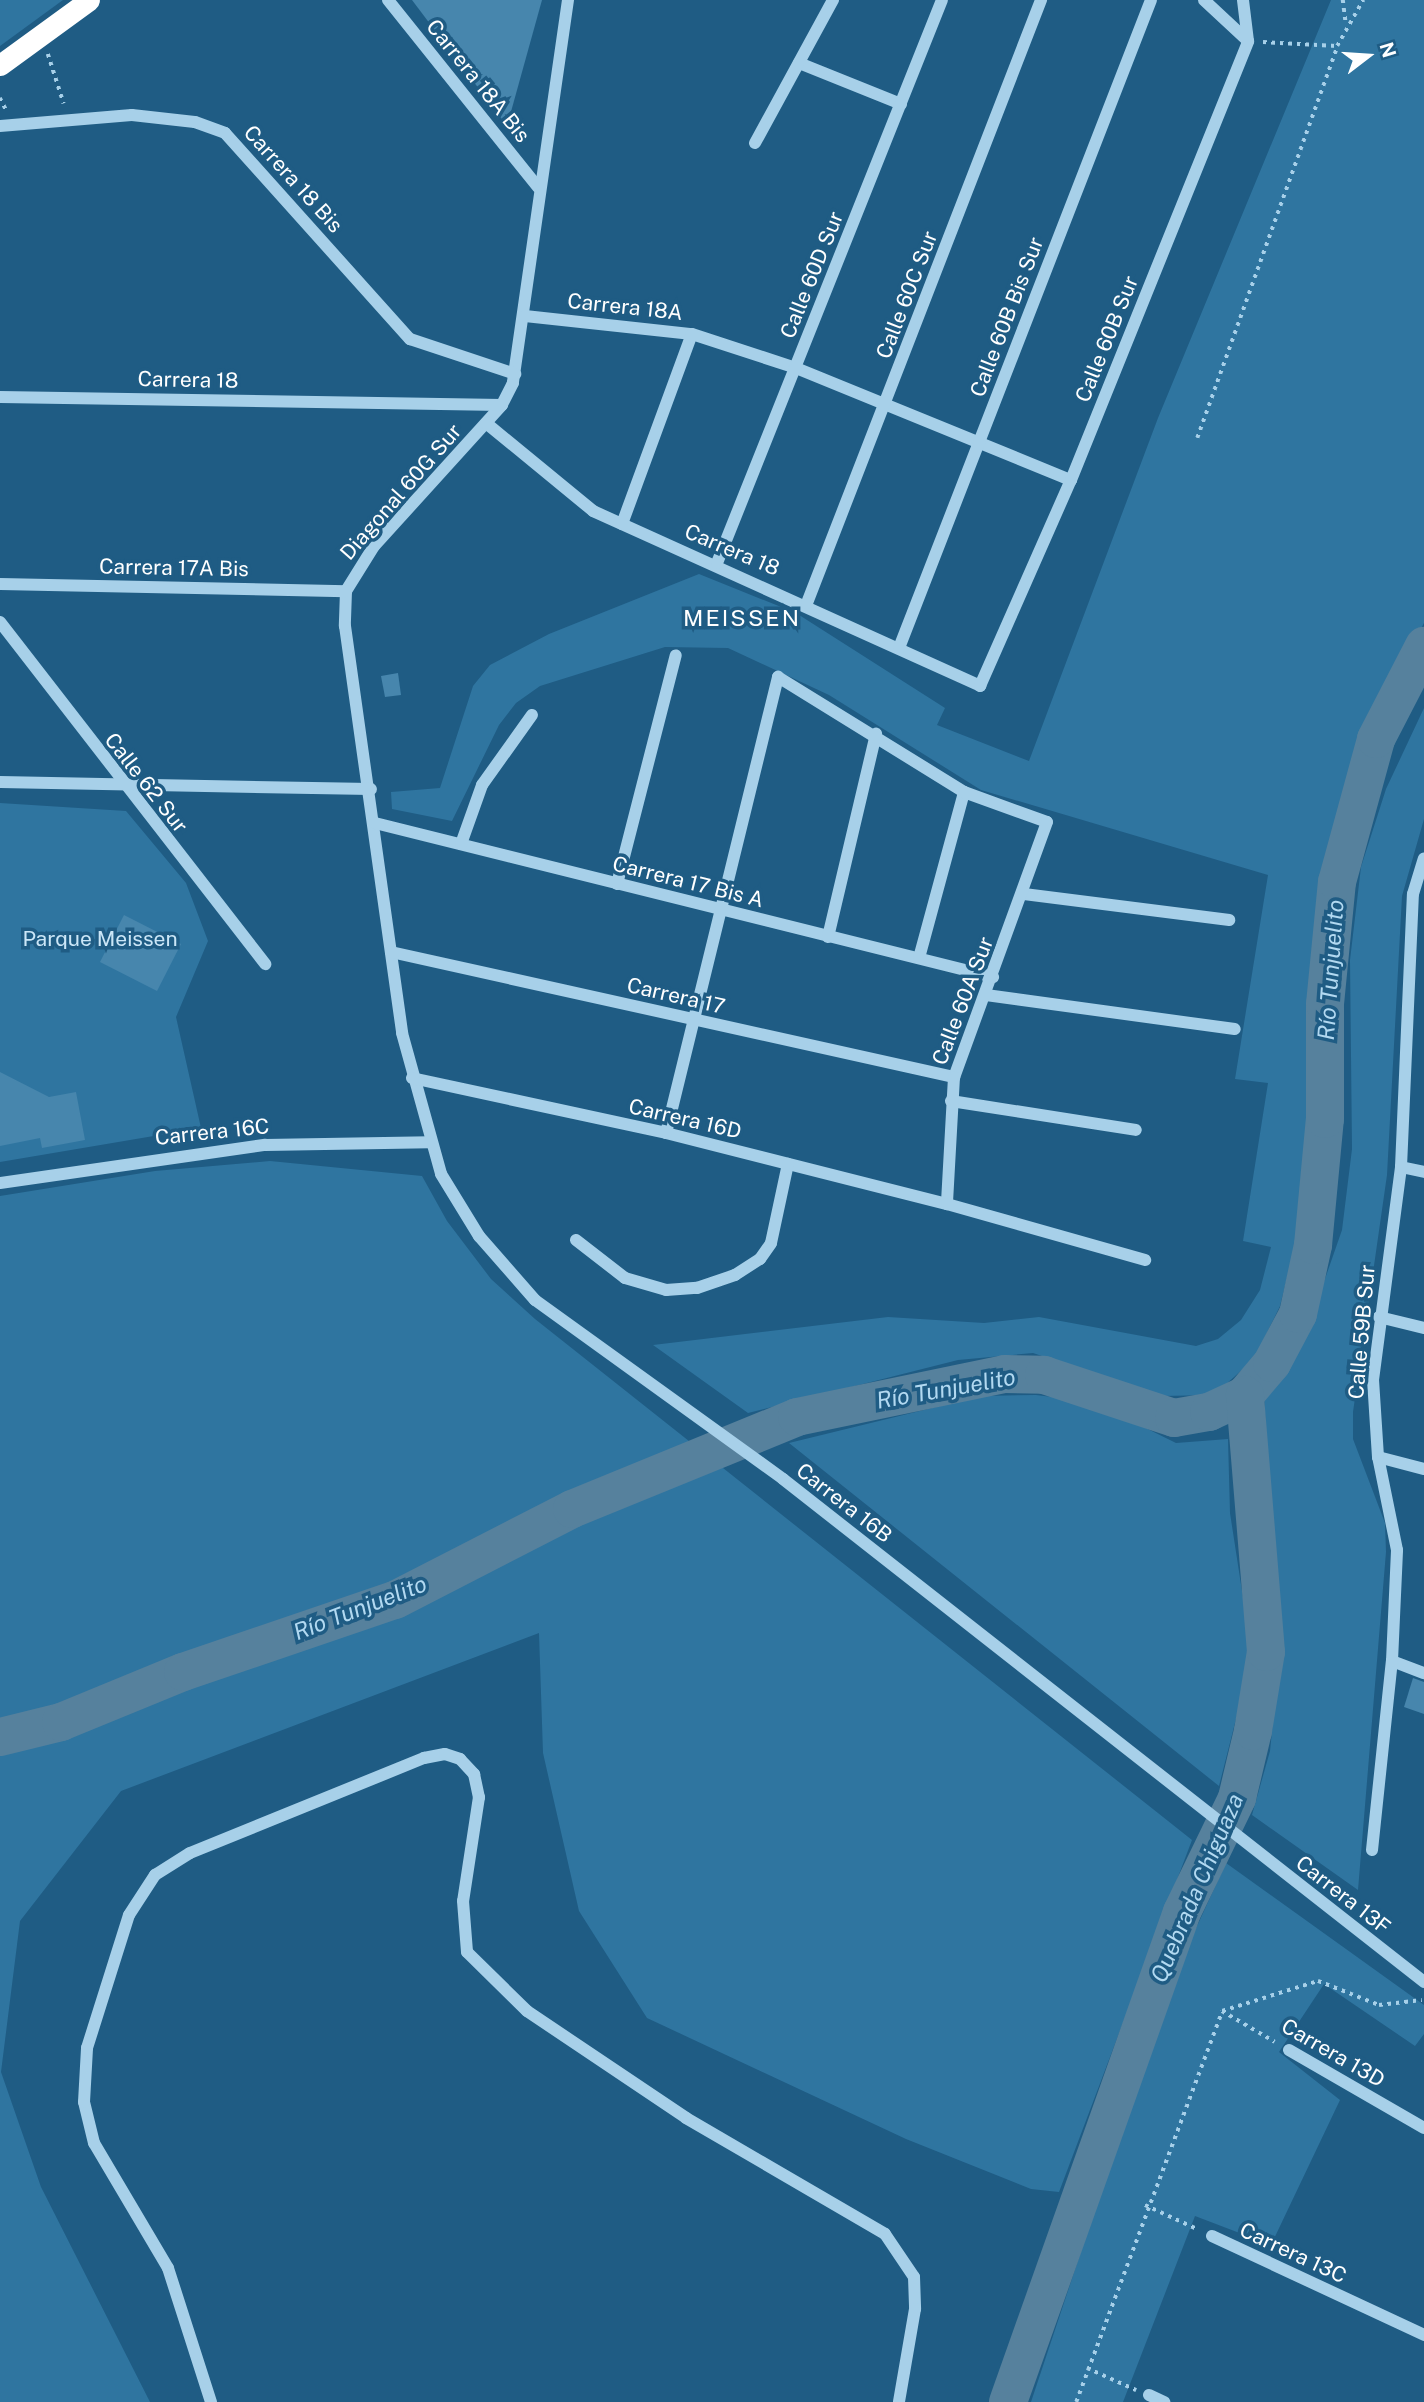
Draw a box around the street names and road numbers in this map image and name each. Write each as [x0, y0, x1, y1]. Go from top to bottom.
street label: Carrera 18A Bis [421, 15, 535, 147]
street label: Carrera 18 Bis [238, 120, 348, 238]
street label: Calle 60D Sur [775, 208, 849, 342]
street label: Calle 60C Sur [871, 228, 943, 362]
street label: Calle 60B Bis Sur [965, 233, 1049, 401]
street label: Calle 60B Sur [1070, 272, 1144, 406]
street label: Carrera 18A [566, 288, 684, 326]
street label: Carrera 18 [137, 367, 239, 393]
street label: Diagonal 60G Sur [335, 419, 467, 565]
street label: Carrera 18 [681, 519, 783, 581]
street label: Carrera 17A Bis [99, 554, 249, 582]
street label: Calle 62 Sur [99, 728, 193, 838]
street label: Carrera 17 Bis A [610, 851, 766, 913]
street label: Calle 60A Sur [927, 933, 999, 1069]
street label: Carrera 17 [625, 973, 727, 1019]
street label: Carrera 16D [626, 1094, 744, 1144]
street label: Carrera 16C [154, 1113, 270, 1151]
street label: Calle 59B Sur [1344, 1264, 1380, 1400]
street label: Carrera 16B [791, 1458, 897, 1548]
street label: Carrera 13F [1291, 1850, 1395, 1940]
street label: Carrera 13D [1277, 2013, 1389, 2093]
street label: Carrera 13C [1236, 2217, 1350, 2289]

